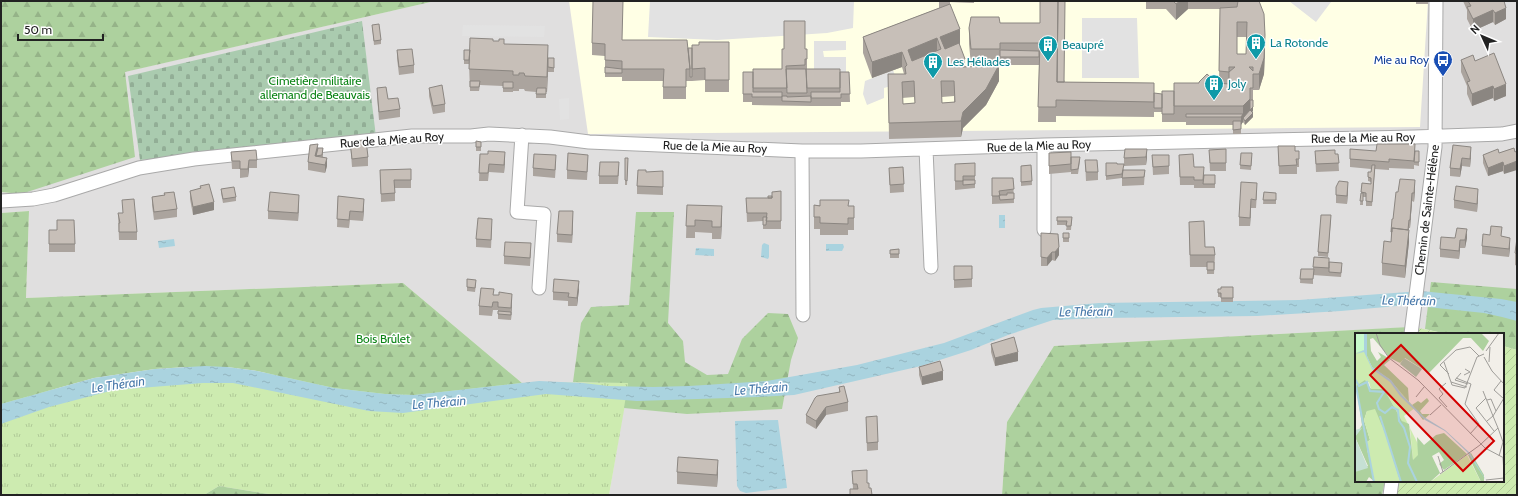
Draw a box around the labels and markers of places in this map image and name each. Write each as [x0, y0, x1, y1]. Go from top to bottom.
building icon: La Rotonde [1245, 32, 1267, 60]
building icon: Beaupré [1037, 34, 1059, 62]
place label: La Rotonde [1270, 35, 1328, 50]
place label: Beaupré [1062, 37, 1104, 52]
bus stop icon: Mie au Roy [1432, 49, 1454, 77]
building icon: Les Héliades [922, 51, 944, 79]
place label: Mie au Roy [1374, 52, 1429, 67]
place label: Les Héliades [947, 54, 1010, 69]
building icon: Joly [1203, 73, 1225, 101]
place label: Joly [1227, 76, 1246, 91]

